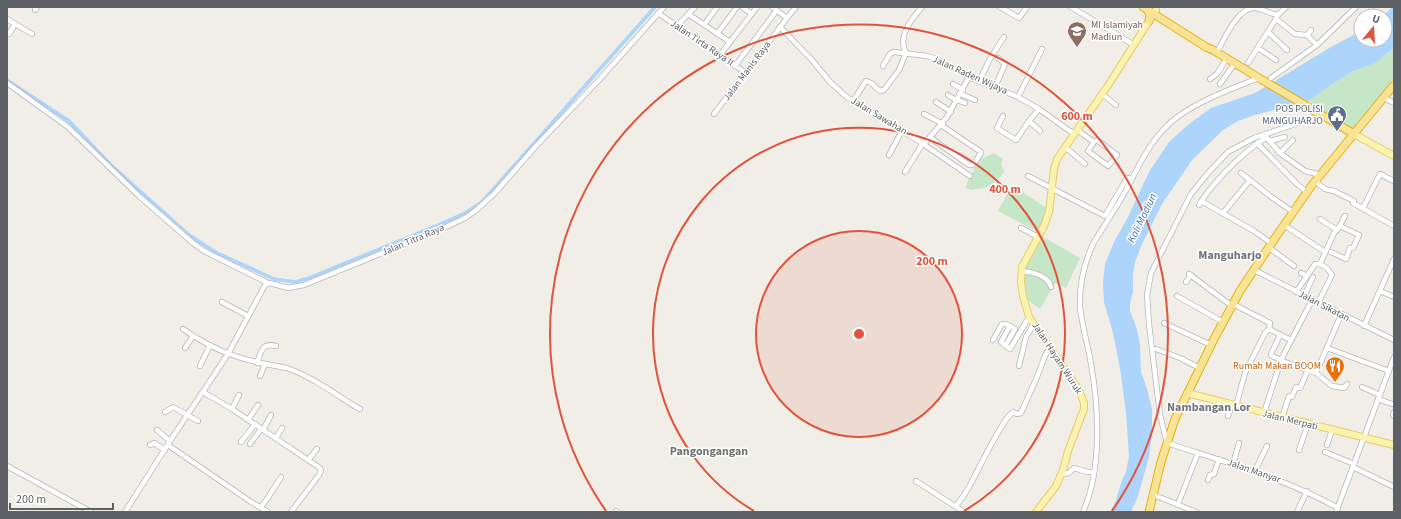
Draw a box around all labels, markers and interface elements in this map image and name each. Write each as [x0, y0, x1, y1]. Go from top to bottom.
north arrow [1353, 8, 1393, 48]
text: U [1370, 11, 1382, 27]
street label: Jalan Tirta Raya II [667, 17, 737, 69]
place label: MI Islamiyah Madiun [1091, 18, 1143, 44]
school or university icon: MI Islamiyah Madiun [1066, 20, 1088, 48]
street label: Jalan Manis Raya [720, 38, 774, 104]
street label: Jalan Raden Wijaya [930, 52, 1010, 98]
street label: Jalan Sawahan [848, 94, 910, 138]
place label: POS POLISI MANGUHARJO [1262, 102, 1323, 128]
public building icon: POS POLISI MANGUHARJO [1326, 104, 1348, 132]
text: 600 m [1061, 108, 1093, 125]
text: 400 m [989, 181, 1021, 198]
water label: Kali Madiun [1124, 191, 1160, 245]
street label: Jalan Titra Raya [380, 221, 446, 259]
district label: Manguharjo [1198, 247, 1262, 264]
text: 200 m [916, 253, 948, 270]
street label: Jalan Sikatan [1296, 287, 1352, 325]
street label: Jalan Hayam Wuruk [1028, 319, 1086, 397]
centre of rings [852, 327, 866, 341]
restaurant icon: Rumah Makan BOOM [1324, 355, 1346, 383]
place label: Rumah Makan BOOM [1233, 359, 1321, 373]
district label: Nambangan Lor [1167, 399, 1251, 416]
street label: Jalan Merpati [1261, 406, 1319, 434]
district label: Pangongangan [670, 443, 748, 460]
street label: Jalan Manyar [1225, 455, 1283, 487]
scale bar [10, 485, 113, 511]
text: 200 m [16, 491, 46, 508]

